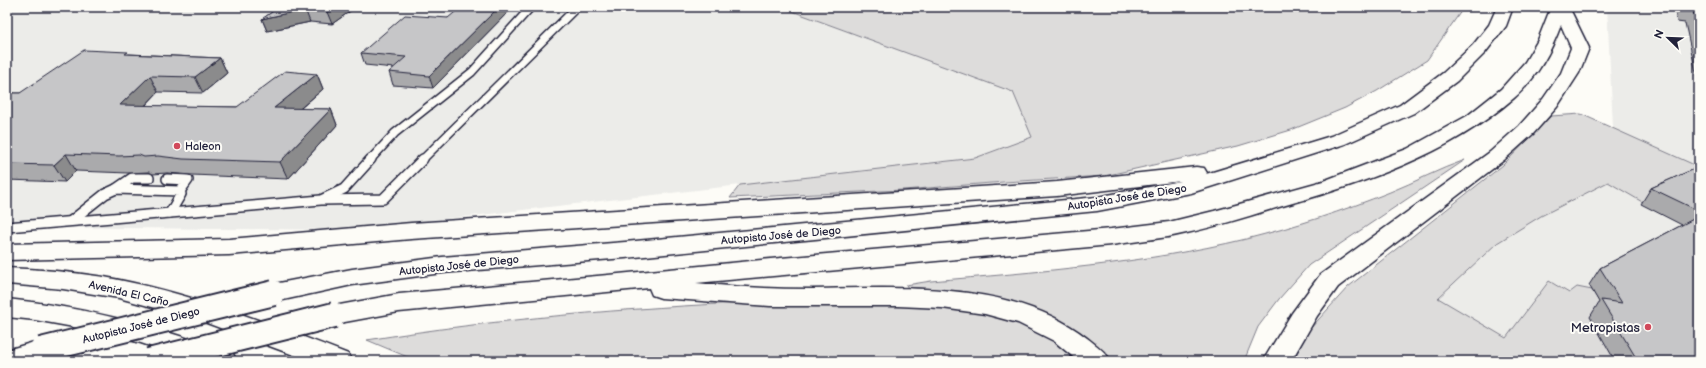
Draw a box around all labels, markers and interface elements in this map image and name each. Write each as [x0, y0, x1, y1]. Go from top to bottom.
north arrow [1648, 18, 1688, 58]
text: N [1652, 28, 1667, 41]
place label: Haleon [185, 140, 221, 153]
marker: Haleon [172, 141, 182, 151]
street label: Autopista José de Diego [1067, 182, 1188, 213]
street label: Autopista José de Diego [720, 224, 842, 247]
street label: Autopista José de Diego [398, 253, 520, 278]
street label: Avenida El Caño [88, 278, 170, 309]
street label: Autopista José de Diego [81, 305, 201, 346]
place label: Metropistas [1571, 320, 1641, 336]
marker: Metropistas [1643, 322, 1653, 332]

